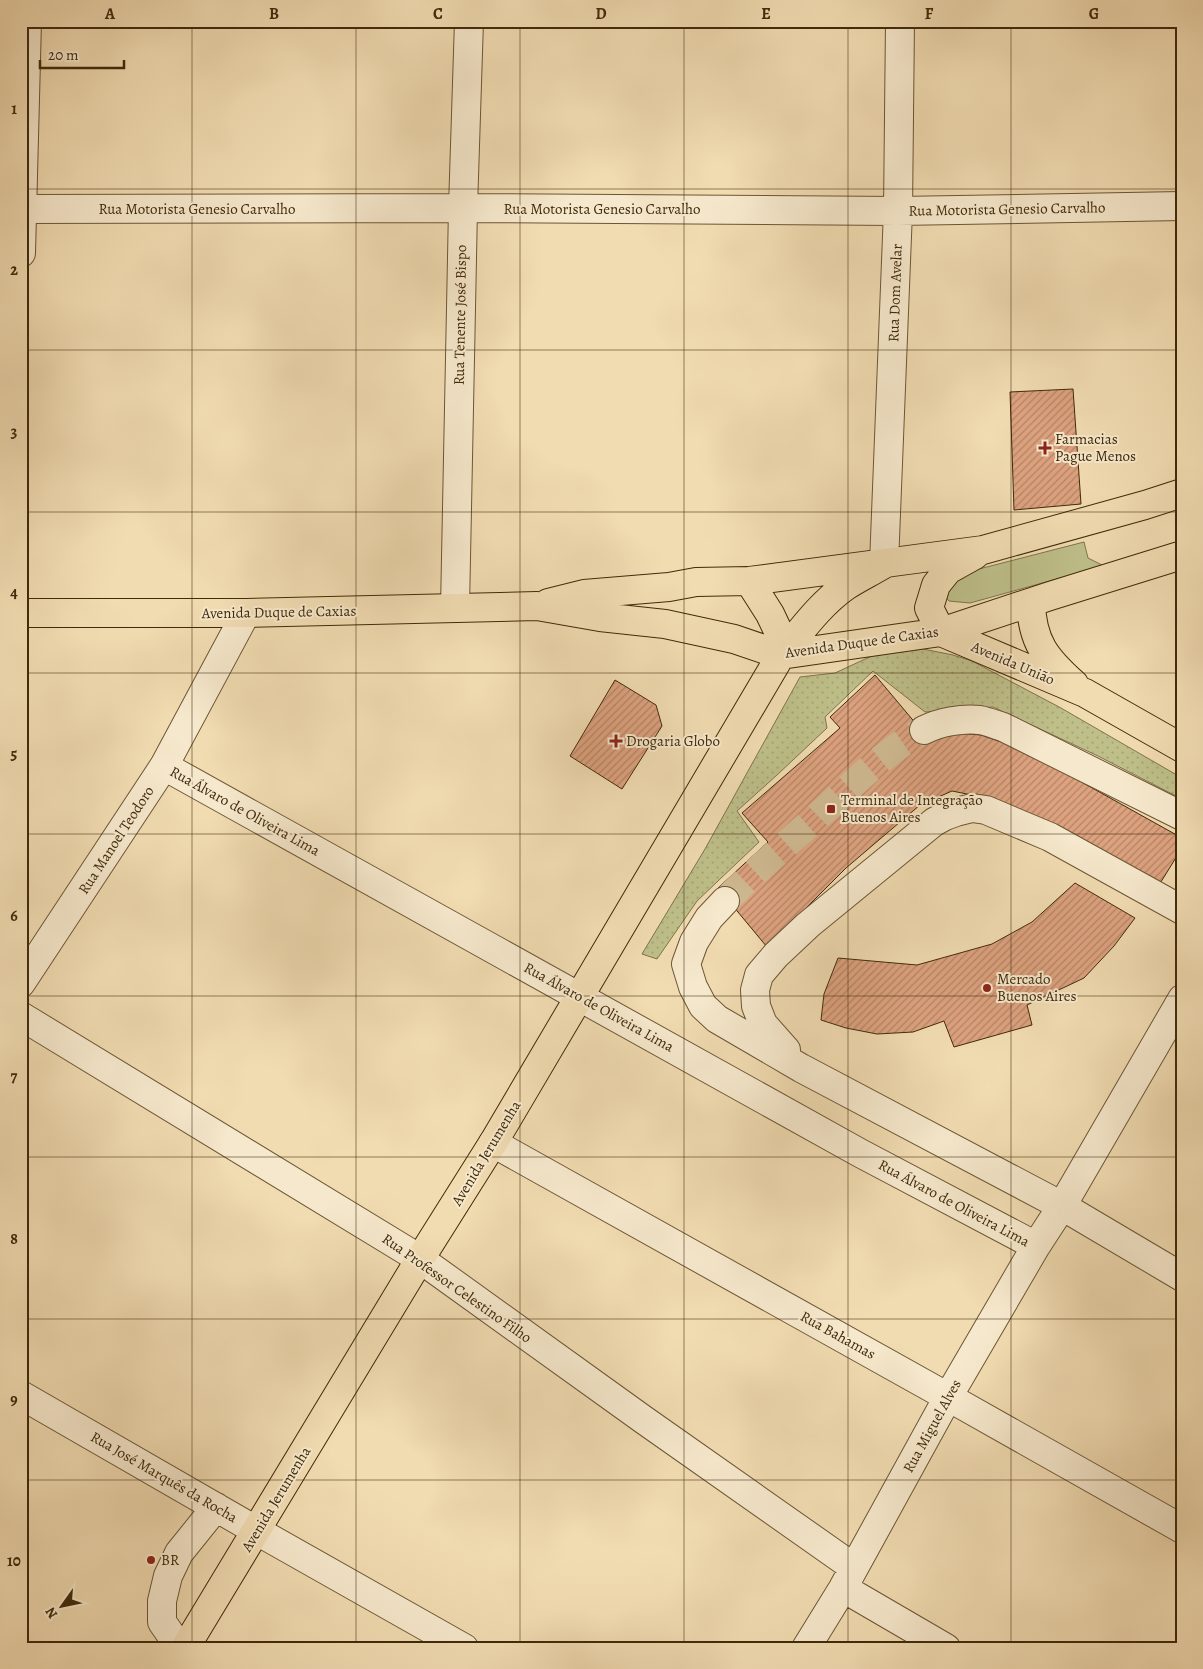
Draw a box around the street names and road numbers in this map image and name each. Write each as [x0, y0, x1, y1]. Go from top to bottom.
street label: Rua Motorista Genesio Carvalho [908, 197, 1106, 221]
street label: Rua Motorista Genesio Carvalho [99, 199, 295, 219]
street label: Rua Motorista Genesio Carvalho [504, 199, 700, 219]
street label: Rua Dom Avelar [883, 243, 907, 342]
street label: Rua Tenente José Bispo [449, 245, 471, 385]
street label: Avenida Duque de Caxias [200, 601, 357, 623]
street label: Avenida Duque de Caxias [783, 621, 940, 663]
street label: Avenida União [967, 636, 1058, 690]
street label: Rua Álvaro de Oliveira Lima [166, 761, 324, 861]
street label: Rua Manoel Teodoro [73, 782, 159, 898]
street label: Rua Álvaro de Oliveira Lima [520, 957, 678, 1057]
street label: Avenida Jerumenha [446, 1097, 525, 1210]
street label: Rua Álvaro de Oliveira Lima [875, 1155, 1033, 1251]
street label: Rua Professor Celestino Filho [378, 1229, 536, 1347]
street label: Rua Bahamas [797, 1306, 879, 1364]
street label: Rua Miguel Alves [898, 1376, 966, 1476]
street label: Rua José Marquês da Rocha [87, 1427, 241, 1527]
street label: Avenida Jerumenha [236, 1443, 315, 1556]

